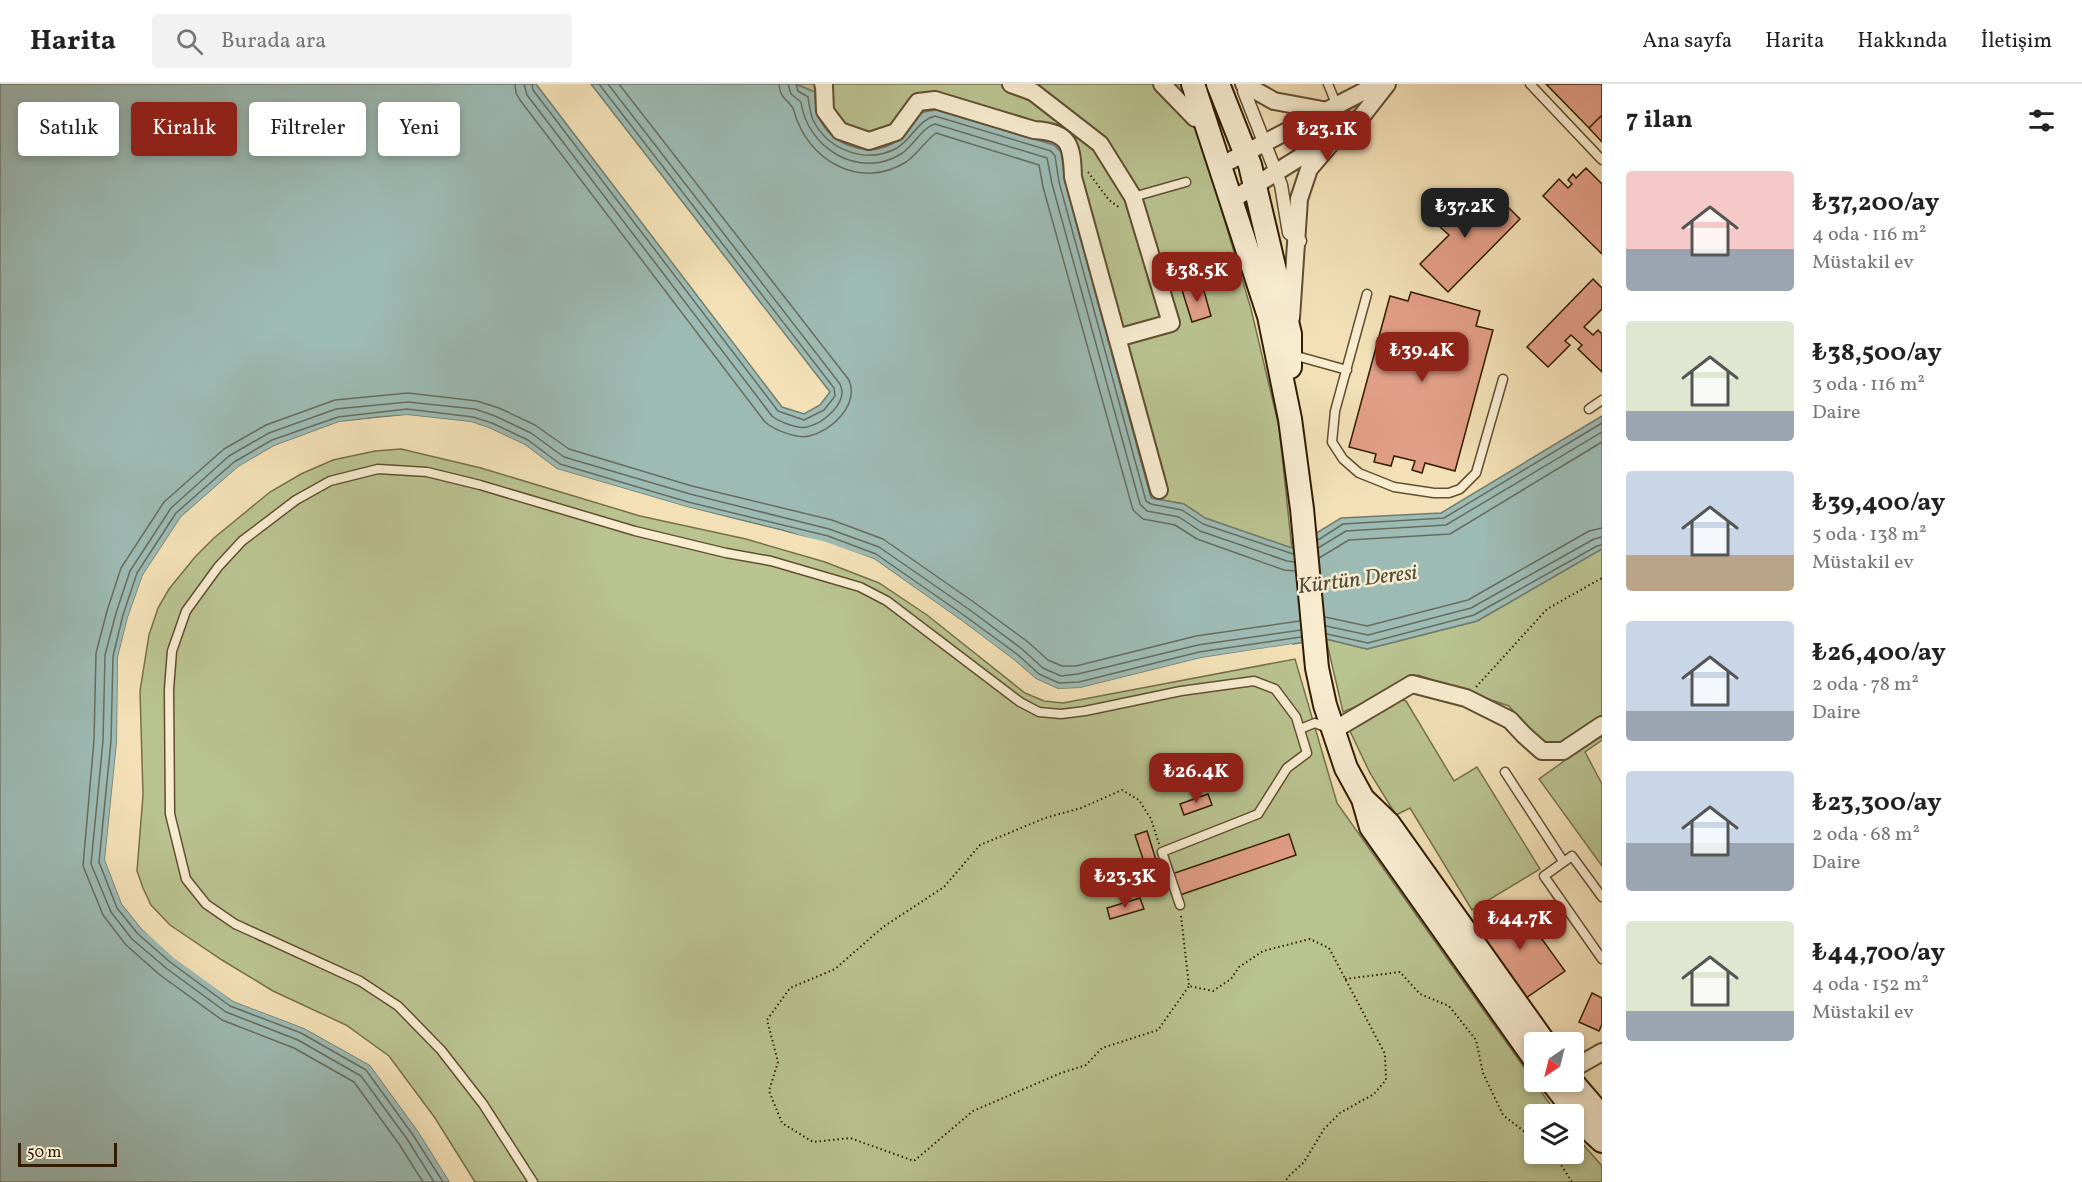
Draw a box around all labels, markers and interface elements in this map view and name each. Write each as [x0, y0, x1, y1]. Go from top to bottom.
search box [152, 14, 572, 68]
text: Harita [30, 22, 116, 61]
icon: search [173, 25, 206, 58]
text: Burada ara [221, 26, 326, 57]
text: Ana sayfa [1642, 27, 1732, 56]
text: Harita [1765, 27, 1824, 56]
text: Hakkında [1857, 27, 1948, 56]
text: İletişim [1981, 27, 2052, 56]
chip: Satılık [18, 102, 119, 156]
chip: Kiralık [131, 102, 237, 156]
chip: Filtreler [249, 102, 366, 156]
chip: Yeni [378, 102, 460, 156]
text: 7 ilan [1626, 102, 1693, 138]
icon: filters [2025, 104, 2058, 137]
pin: ₺23.1K [1278, 111, 1376, 162]
text: ₺23.1K [1297, 116, 1357, 144]
text: ₺37,200/ay [1812, 185, 1939, 221]
pin: ₺37.2K [1416, 188, 1514, 239]
text: ₺37.2K [1435, 193, 1495, 221]
icon: home [1674, 195, 1746, 267]
text: 4 oda · 116 m² [1812, 221, 1926, 249]
text: Müstakil ev [1812, 249, 1914, 277]
pin: ₺38.5K [1148, 252, 1246, 303]
text: ₺38.5K [1166, 257, 1228, 285]
pin: ₺39.4K [1373, 332, 1471, 383]
text: ₺38,500/ay [1812, 335, 1942, 371]
text: ₺39.4K [1389, 337, 1455, 365]
icon: home [1674, 345, 1746, 417]
text: 3 oda · 116 m² [1812, 371, 1925, 399]
text: Daire [1812, 399, 1860, 427]
text: ₺39,400/ay [1812, 485, 1945, 521]
icon: home [1674, 495, 1746, 567]
text: 5 oda · 138 m² [1812, 521, 1927, 549]
text: Müstakil ev [1812, 549, 1914, 577]
water label: Kürtün Deresi [1296, 558, 1419, 603]
text: ₺26,400/ay [1812, 635, 1946, 671]
icon: home [1674, 645, 1746, 717]
text: 2 oda · 78 m² [1812, 671, 1919, 699]
text: Daire [1812, 699, 1860, 727]
pin: ₺26.4K [1147, 753, 1245, 804]
text: ₺26.4K [1163, 758, 1229, 786]
text: ₺23,300/ay [1812, 785, 1942, 821]
icon: home [1674, 795, 1746, 867]
text: 2 oda · 68 m² [1812, 821, 1920, 849]
text: Daire [1812, 849, 1860, 877]
pin: ₺23.3K [1076, 858, 1174, 909]
text: ₺23.3K [1094, 863, 1156, 891]
pin: ₺44.7K [1471, 900, 1569, 951]
text: ₺44.7K [1487, 905, 1553, 933]
text: ₺44,700/ay [1812, 935, 1945, 971]
icon: home [1674, 945, 1746, 1017]
text: 4 oda · 152 m² [1812, 971, 1929, 999]
text: Müstakil ev [1812, 999, 1914, 1027]
north arrow [1524, 1032, 1584, 1092]
map controls [1524, 1032, 1584, 1164]
button: layers [1524, 1104, 1584, 1164]
scale bar [18, 1140, 117, 1168]
text: 50 m [27, 1142, 61, 1164]

